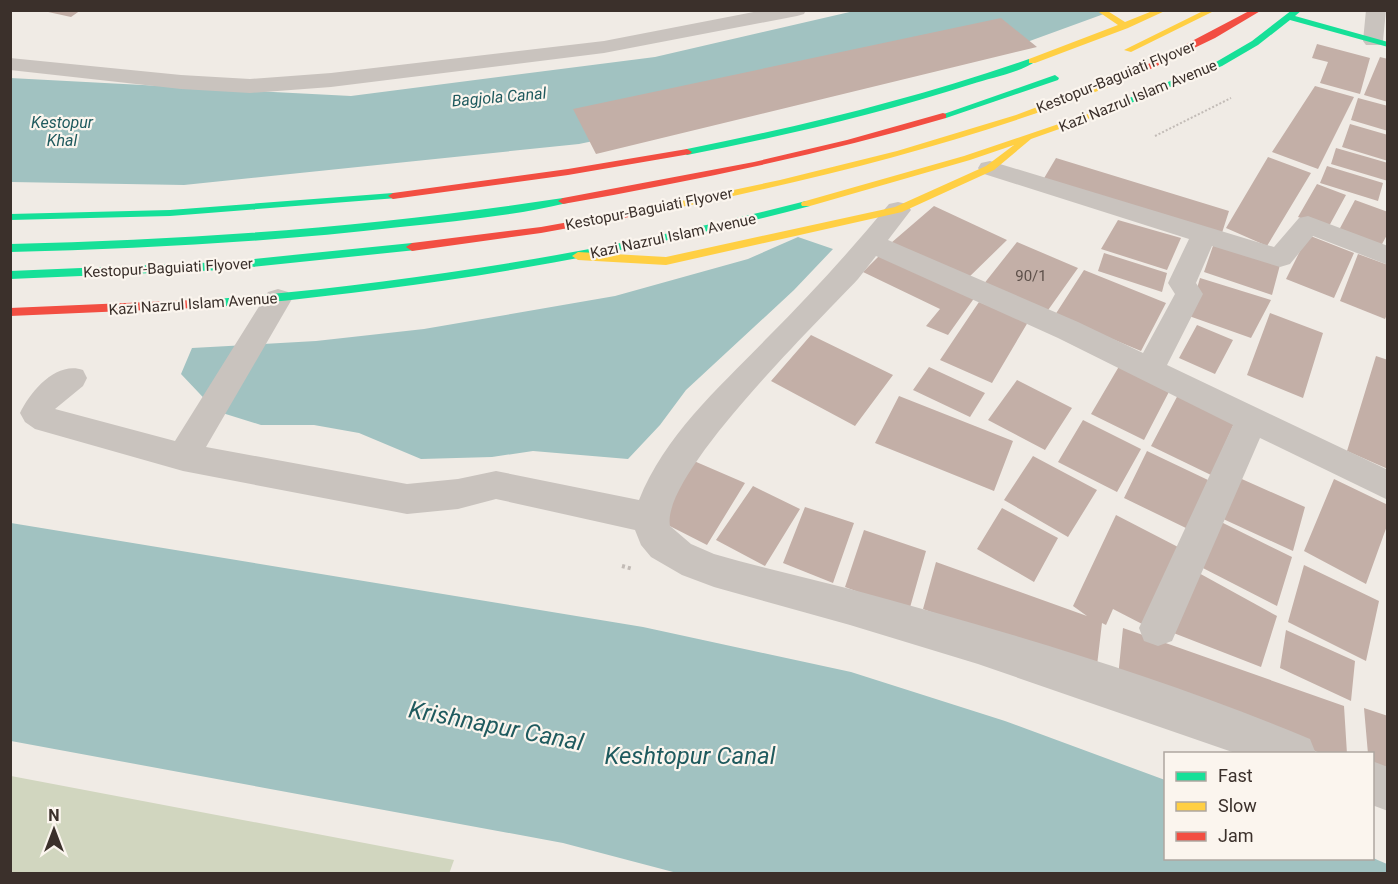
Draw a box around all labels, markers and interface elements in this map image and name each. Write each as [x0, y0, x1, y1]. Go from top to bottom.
street label: Kestopur-Baguiati Flyover [1034, 37, 1198, 117]
street label: Kazi Nazrul Islam Avenue [1056, 56, 1220, 136]
water label: Bagjola Canal [451, 83, 547, 111]
water label: Kestopur Khal [31, 113, 94, 150]
street label: Kestopur-Baguiati Flyover [564, 184, 734, 234]
street label: Kazi Nazrul Islam Avenue [588, 210, 758, 262]
street label: Kestopur-Baguiati Flyover [83, 255, 253, 281]
house number: 90/1 [1015, 267, 1047, 285]
street label: Kazi Nazrul Islam Avenue [108, 289, 278, 319]
water label: Krishnapur Canal [406, 695, 586, 757]
water label: Keshtopur Canal [605, 742, 776, 770]
legend [1164, 752, 1374, 860]
text: Fast [1218, 765, 1253, 786]
text: Slow [1218, 795, 1257, 816]
north arrow [24, 800, 84, 860]
text: N [48, 806, 60, 825]
text: Jam [1218, 825, 1254, 846]

